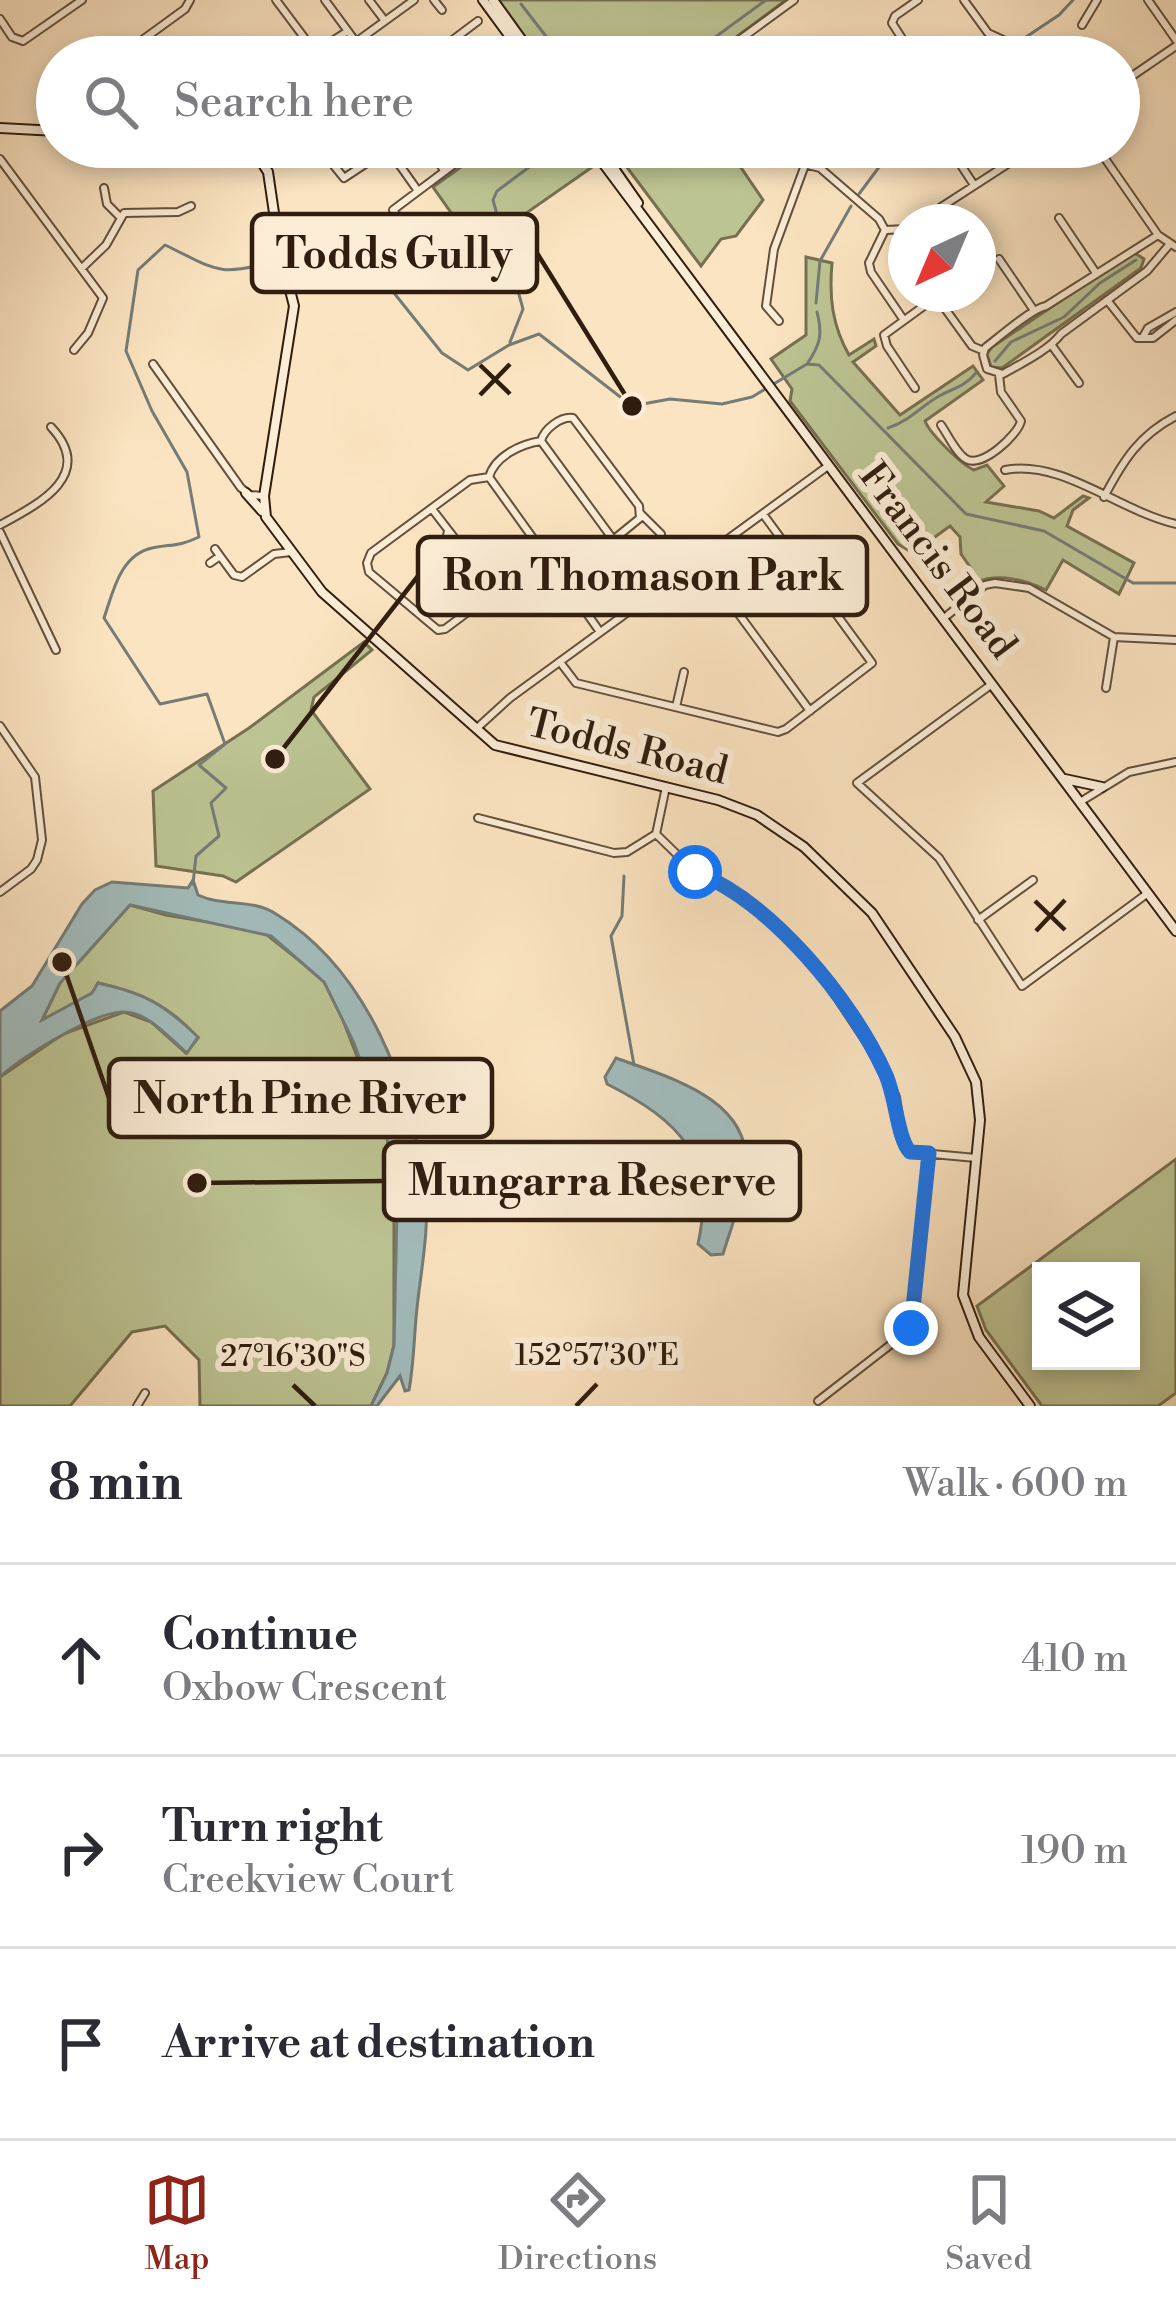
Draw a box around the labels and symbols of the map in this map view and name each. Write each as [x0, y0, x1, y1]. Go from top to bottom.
north arrow [888, 204, 996, 312]
callout: Todds Gully [252, 214, 537, 292]
text: Todds Gully [276, 229, 513, 282]
street label: Francis Road [847, 453, 1027, 669]
callout: Ron Thomason Park [418, 537, 867, 615]
text: Ron Thomason Park [442, 551, 845, 604]
street label: Todds Road [521, 699, 733, 797]
route start [668, 845, 722, 899]
callout: North Pine River [109, 1059, 492, 1137]
text: North Pine River [133, 1074, 467, 1127]
callout: Mungarra Reserve [384, 1142, 800, 1220]
text: Mungarra Reserve [408, 1156, 776, 1209]
route end [884, 1301, 938, 1355]
text: 152°57'30"E [515, 1337, 679, 1375]
text: 27°16'30"S [220, 1338, 366, 1376]

